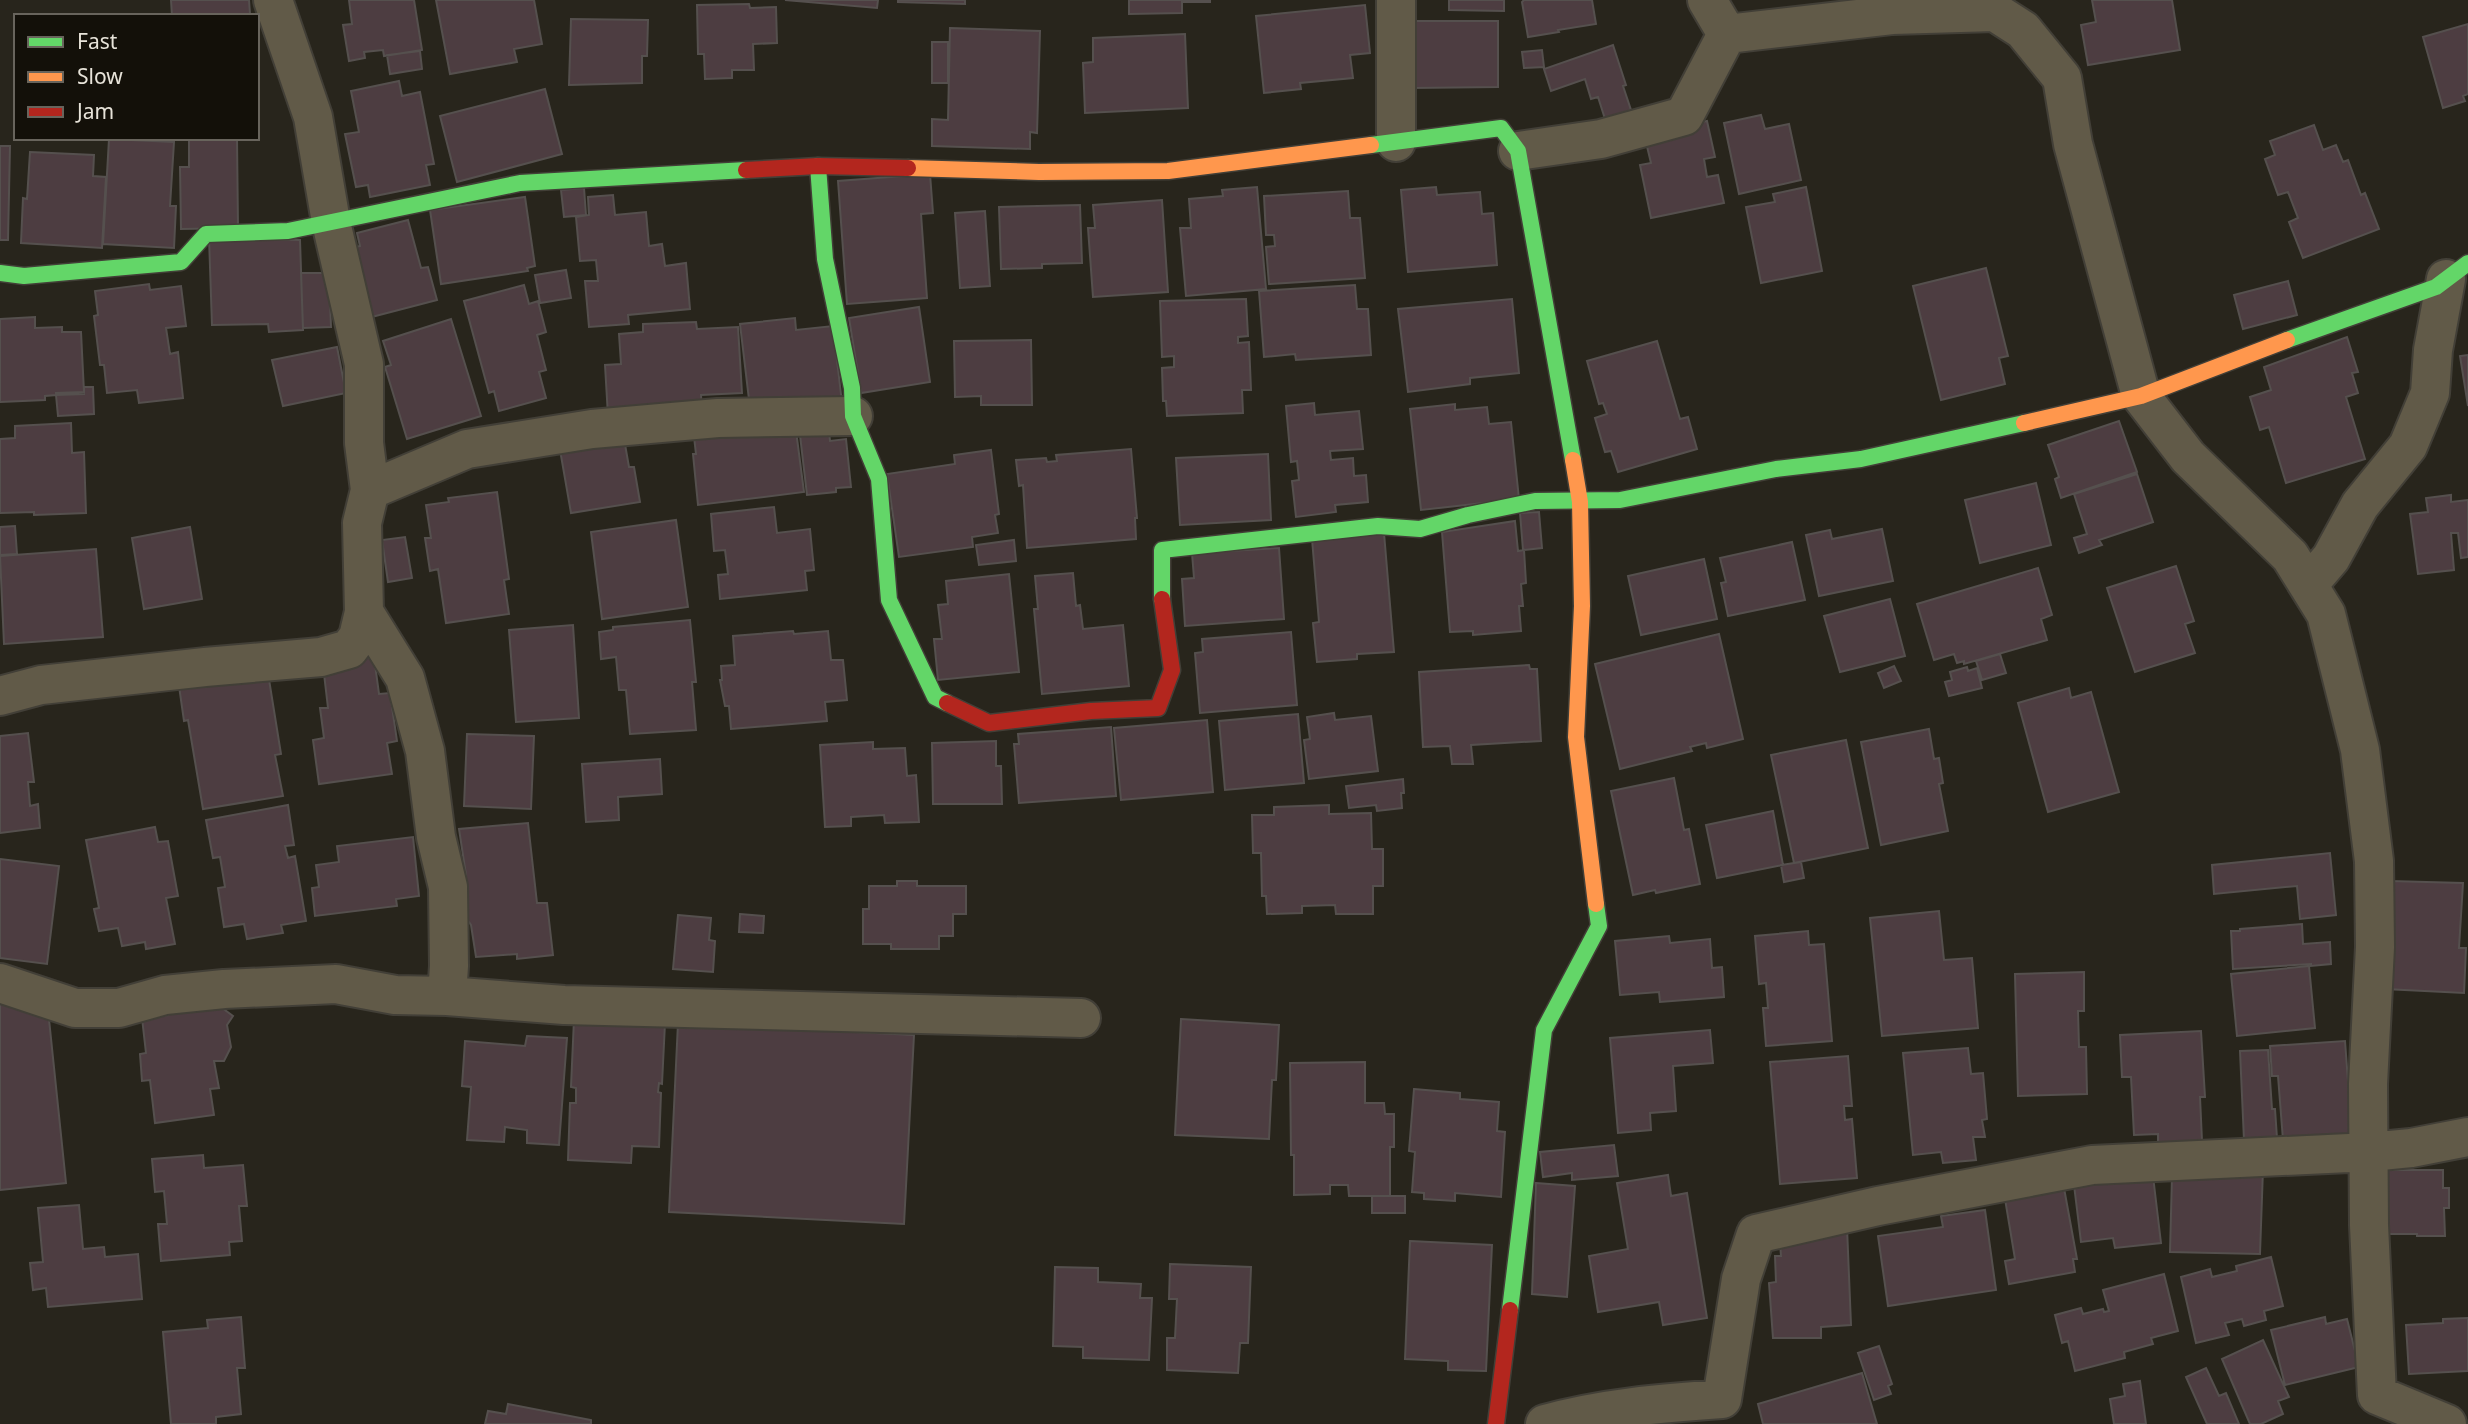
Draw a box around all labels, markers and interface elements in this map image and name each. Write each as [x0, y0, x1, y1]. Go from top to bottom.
legend [14, 14, 259, 140]
text: Fast [77, 27, 118, 55]
text: Slow [77, 62, 123, 90]
text: Jam [75, 97, 114, 125]

